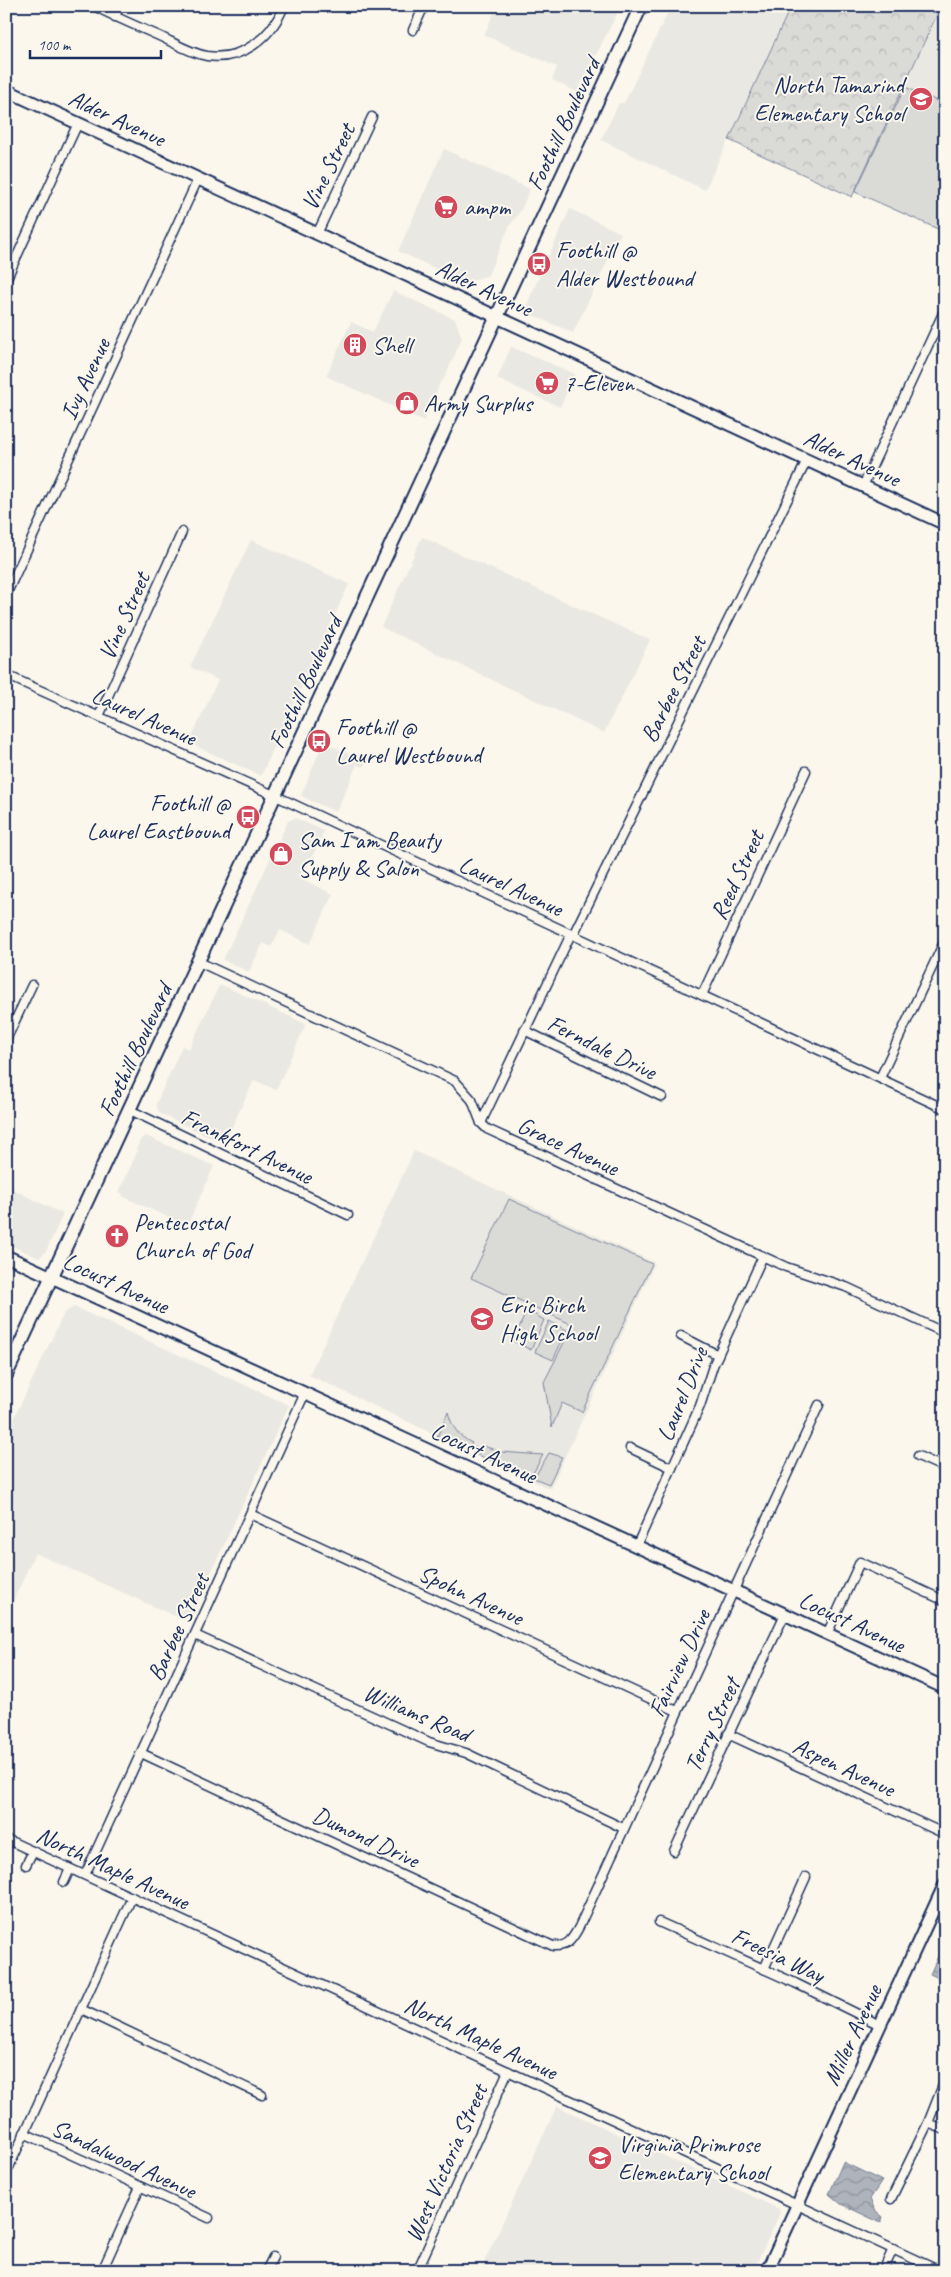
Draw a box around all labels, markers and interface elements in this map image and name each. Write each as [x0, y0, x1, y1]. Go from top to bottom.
scale bar [30, 28, 161, 60]
text: 100 m [38, 36, 72, 55]
street label: Foothill Boulevard [519, 50, 608, 195]
place label: North Tamarind Elementary School [754, 70, 908, 128]
street label: Alder Avenue [64, 83, 172, 154]
school or university icon: North Tamarind Elementary School [908, 86, 934, 112]
street label: Vine Street [294, 117, 363, 215]
place label: ampm [464, 192, 511, 222]
supermarket icon: ampm [433, 194, 459, 220]
place label: Foothill @ Alder Westbound [556, 235, 697, 293]
bus stop icon: Foothill @ Alder Westbound [526, 251, 552, 277]
street label: Alder Avenue [431, 253, 539, 324]
place label: Shell [372, 330, 415, 360]
street label: Ivy Avenue [53, 332, 118, 424]
building icon: Shell [342, 332, 368, 358]
place label: 7-Eleven [564, 368, 635, 398]
supermarket icon: 7-Eleven [534, 370, 560, 396]
place label: Army Surplus [424, 388, 535, 418]
shop icon: Army Surplus [394, 390, 420, 416]
street label: Alder Avenue [799, 423, 907, 494]
street label: Vine Street [91, 566, 157, 664]
street label: Foothill Boulevard [261, 608, 350, 753]
street label: Barbee Street [633, 629, 713, 747]
street label: Laurel Avenue [87, 680, 203, 753]
place label: Foothill @ Laurel Westbound [336, 712, 485, 770]
bus stop icon: Foothill @ Laurel Westbound [306, 728, 332, 754]
place label: Foothill @ Laurel Eastbound [87, 788, 234, 846]
bus stop icon: Foothill @ Laurel Eastbound [235, 804, 261, 830]
street label: Reed Street [703, 824, 772, 925]
place label: Sam I am Beauty Supply & Salon [298, 825, 442, 883]
shop icon: Sam I am Beauty Supply & Salon [268, 841, 294, 867]
street label: Laurel Avenue [454, 849, 570, 924]
street label: Foothill Boulevard [91, 976, 180, 1121]
street label: Ferndale Drive [543, 1008, 663, 1087]
street label: Frankfort Avenue [177, 1101, 319, 1192]
street label: Grace Avenue [513, 1110, 625, 1183]
place label: Pentecostal Church of God [134, 1207, 254, 1265]
church icon: Pentecostal Church of God [104, 1223, 130, 1249]
street label: Locust Avenue [58, 1245, 176, 1321]
place label: Eric Birch High School [500, 1290, 600, 1348]
school or university icon: Eric Birch High School [469, 1306, 495, 1332]
street label: Laurel Drive [650, 1341, 715, 1445]
street label: Locust Avenue [426, 1415, 544, 1491]
street label: Spohn Avenue [414, 1558, 530, 1633]
street label: Barbee Street [140, 1567, 217, 1686]
street label: Locust Avenue [794, 1584, 912, 1660]
street label: Fairview Drive [641, 1602, 718, 1722]
street label: Terry Street [677, 1671, 748, 1777]
street label: Williams Road [359, 1677, 478, 1750]
street label: Aspen Avenue [788, 1730, 902, 1805]
street label: Dumond Drive [308, 1799, 426, 1876]
street label: North Maple Avenue [32, 1820, 196, 1917]
street label: Freesia Way [727, 1920, 831, 1990]
street label: Miller Avenue [816, 1978, 889, 2090]
street label: North Maple Avenue [400, 1990, 564, 2087]
street label: West Victoria Street [398, 2078, 495, 2246]
street label: Sandalwood Avenue [47, 2113, 203, 2206]
place label: Virginia Primrose Elementary School [618, 2129, 772, 2187]
school or university icon: Virginia Primrose Elementary School [587, 2145, 613, 2171]

